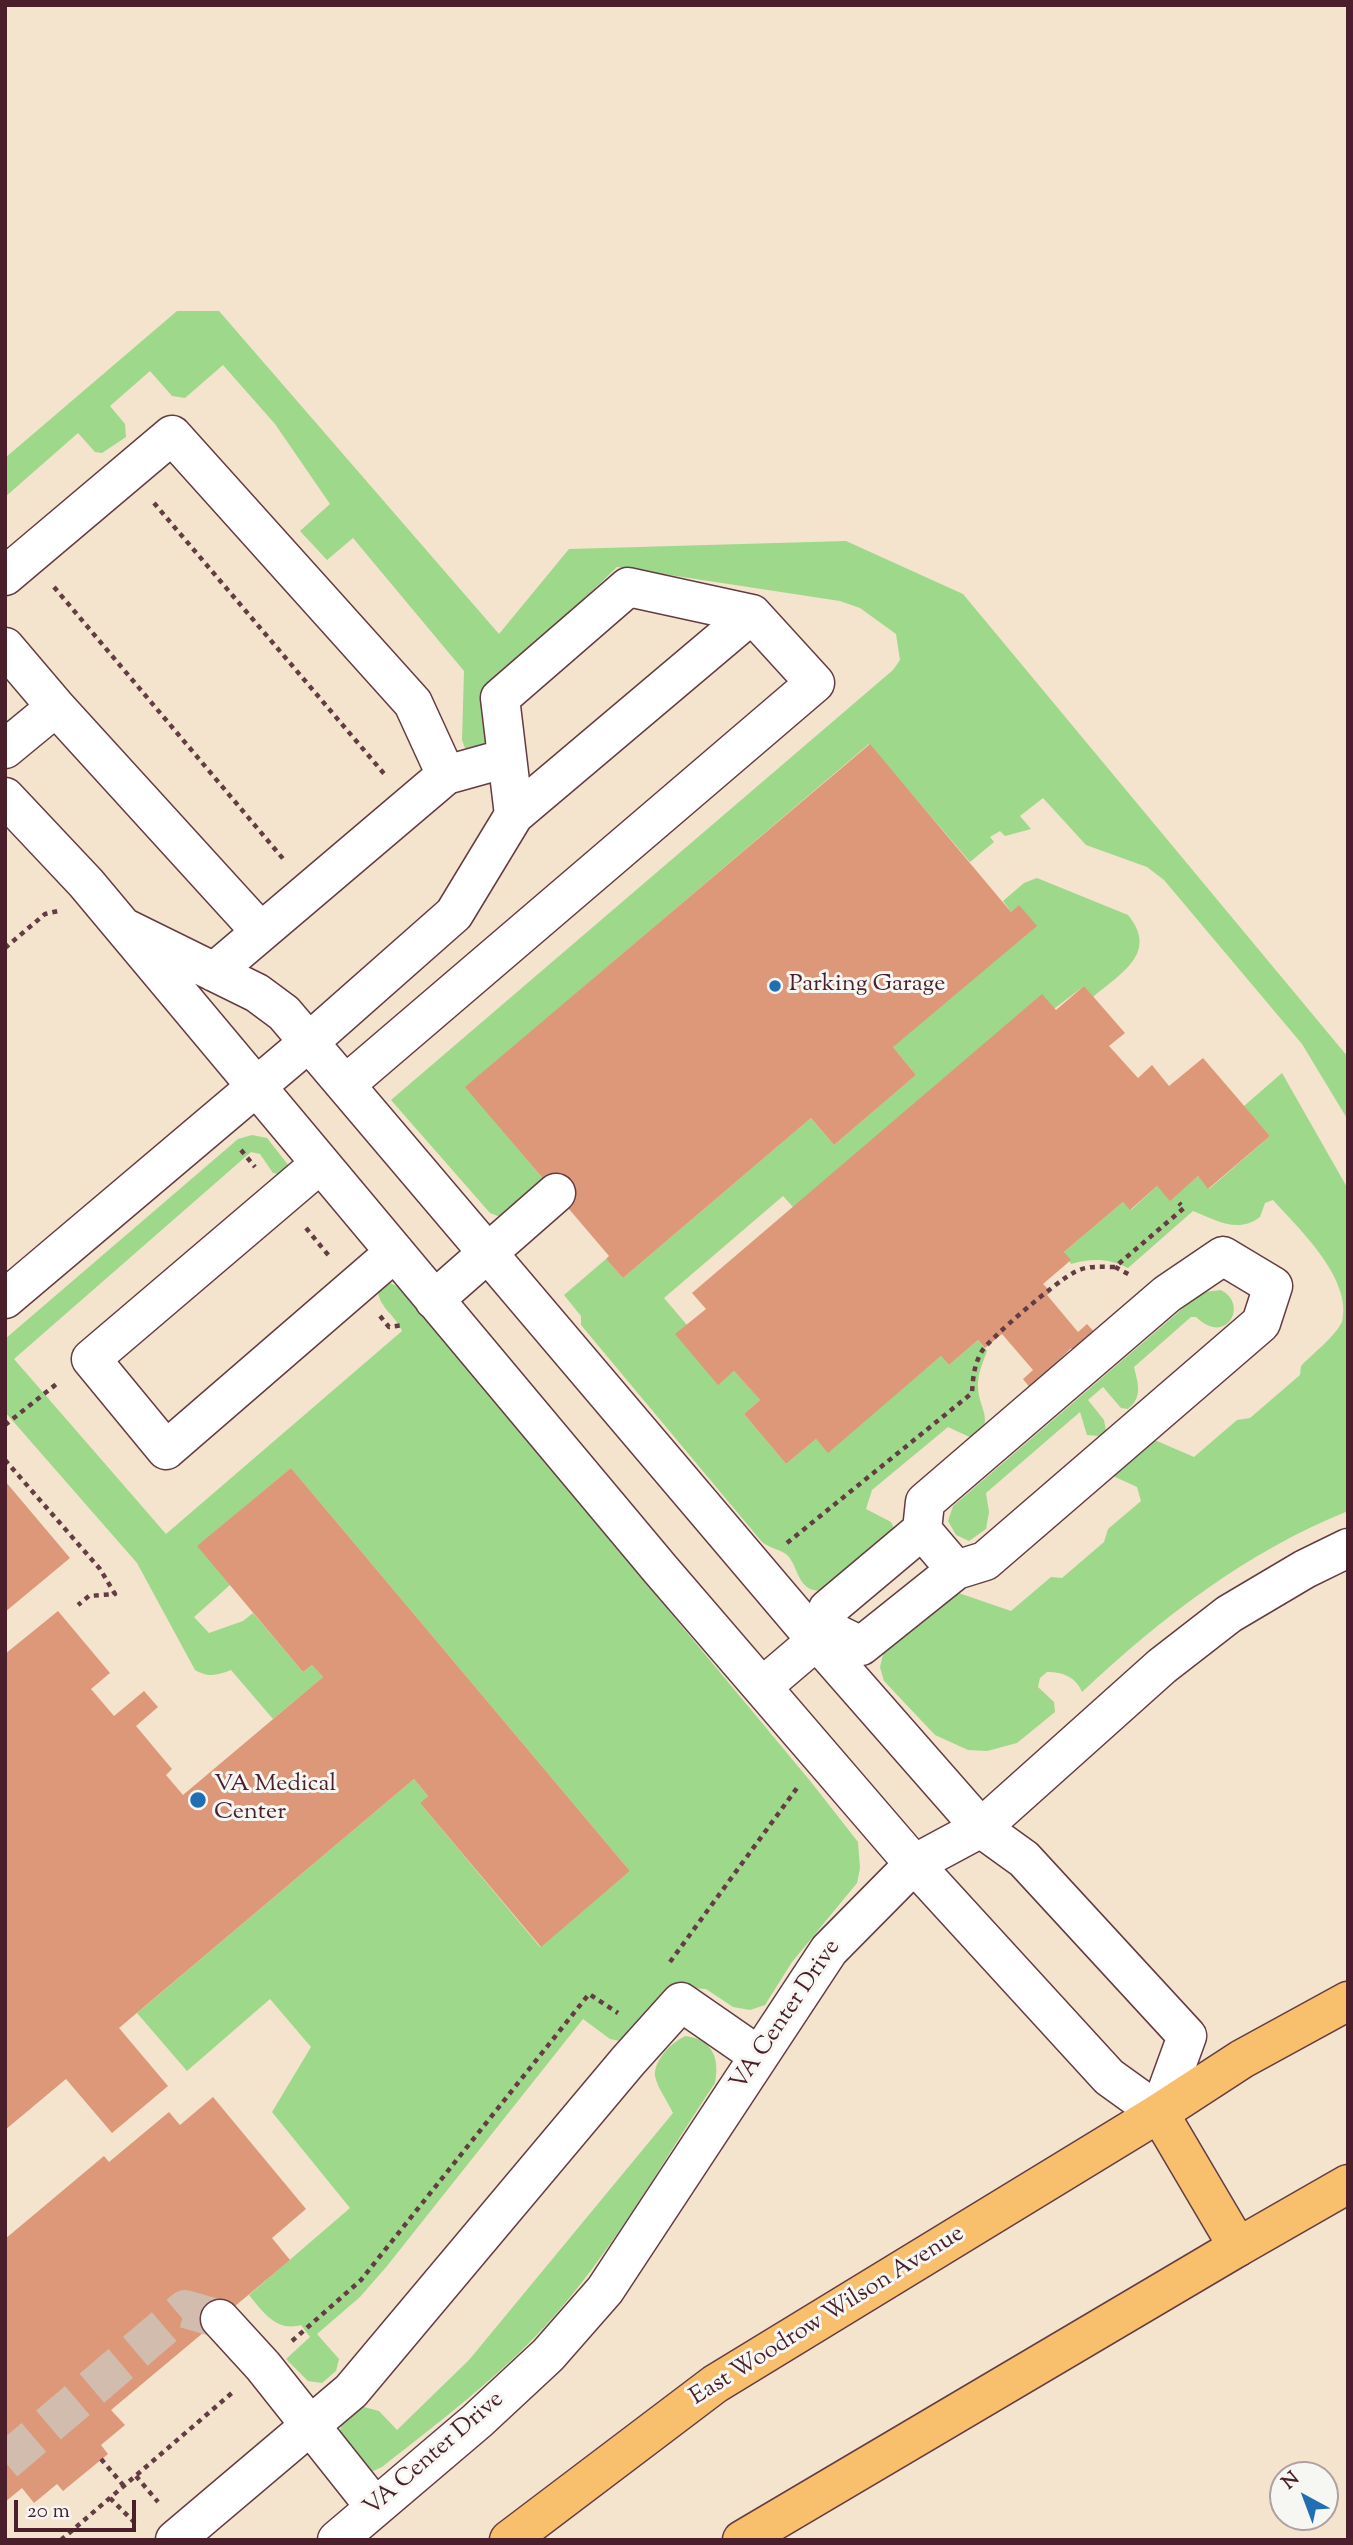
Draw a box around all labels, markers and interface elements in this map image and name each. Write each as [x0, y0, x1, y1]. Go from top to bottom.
place label: Parking Garage [789, 972, 945, 1000]
marker: Parking Garage [767, 978, 783, 994]
place label: VA Medical Center [214, 1772, 336, 1828]
marker: VA Medical Center [188, 1790, 208, 1810]
street label: VA Center Drive [726, 1935, 848, 2097]
street label: East Woodrow Wilson Avenue [686, 2221, 970, 2413]
street label: VA Center Drive [359, 2387, 511, 2523]
north arrow [1269, 2461, 1339, 2531]
text: N [1277, 2466, 1306, 2496]
scale bar [18, 2486, 140, 2530]
text: 20 m [27, 2497, 70, 2527]

